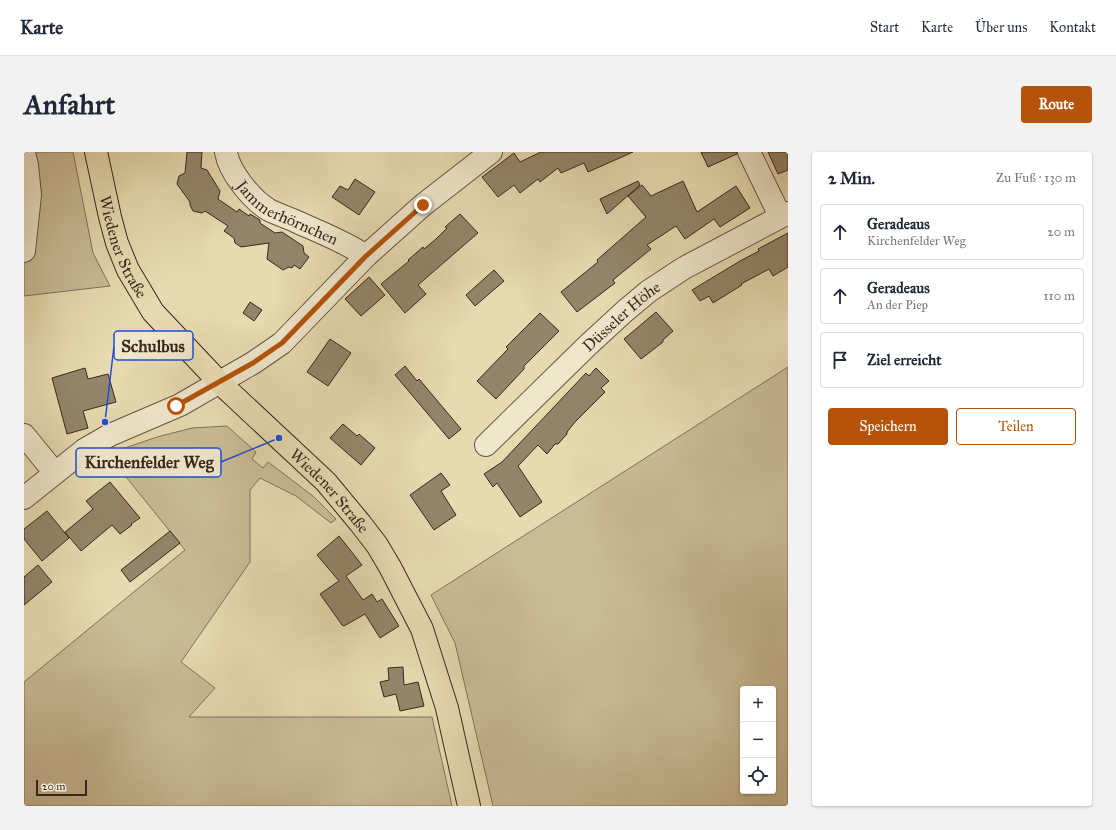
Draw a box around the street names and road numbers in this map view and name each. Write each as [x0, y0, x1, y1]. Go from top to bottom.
street label: Jammerhörnchen [230, 175, 341, 249]
street label: Wiedener Straße [96, 194, 152, 302]
street label: Düsseler Höhe [579, 277, 664, 355]
street label: Wiedener Straße [286, 445, 373, 537]

